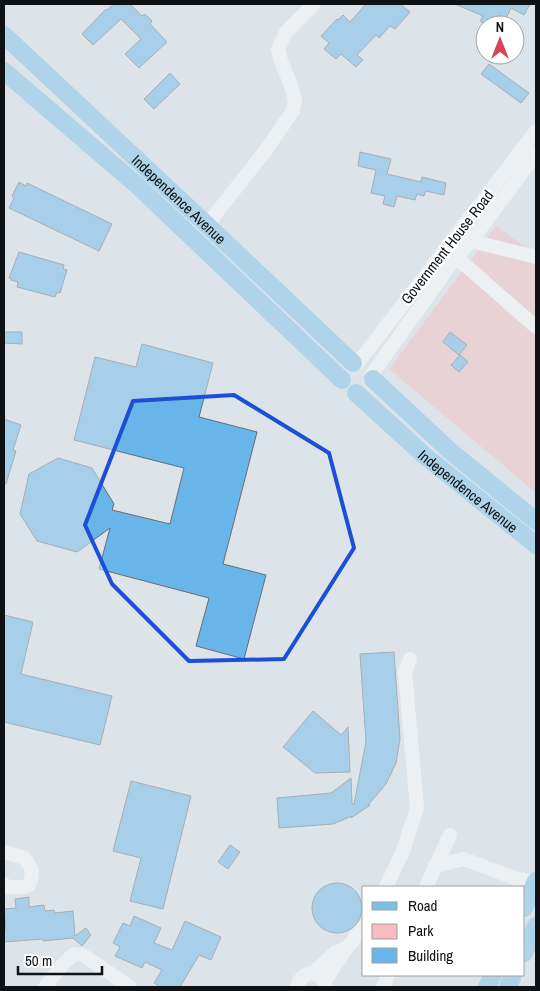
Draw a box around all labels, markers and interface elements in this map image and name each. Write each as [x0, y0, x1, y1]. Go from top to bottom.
north arrow [475, 15, 525, 65]
text: N [496, 18, 504, 36]
street label: Independence Avenue [127, 150, 231, 249]
street label: Government House Road [396, 186, 498, 308]
street label: Independence Avenue [414, 444, 523, 537]
legend [362, 886, 525, 976]
text: Road [408, 895, 437, 916]
text: Park [408, 920, 434, 941]
scale bar [18, 944, 101, 976]
text: Building [408, 945, 453, 966]
text: 50 m [25, 950, 52, 971]

